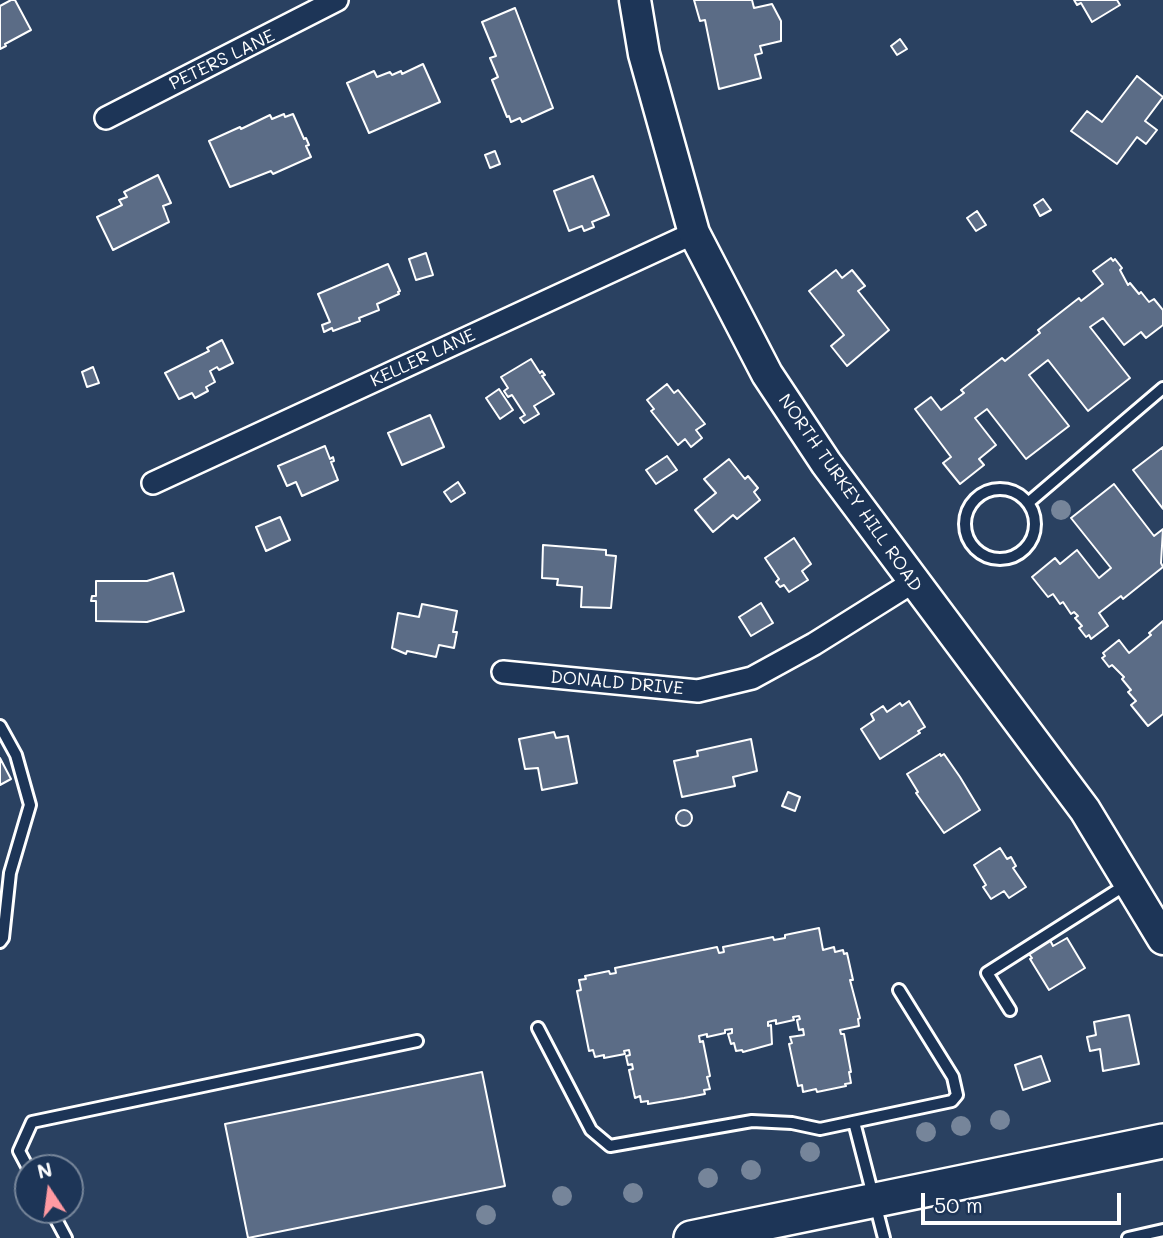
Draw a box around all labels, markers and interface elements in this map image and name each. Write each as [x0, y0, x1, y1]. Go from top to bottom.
street label: PETERS LANE [166, 25, 278, 95]
street label: KELLER LANE [367, 324, 479, 392]
street label: NORTH TURKEY HILL ROAD [773, 390, 927, 596]
street label: DONALD DRIVE [549, 666, 685, 700]
north arrow [14, 1154, 84, 1224]
text: N [35, 1156, 54, 1184]
scale bar [925, 1178, 1124, 1222]
text: 50 m [934, 1191, 983, 1218]

